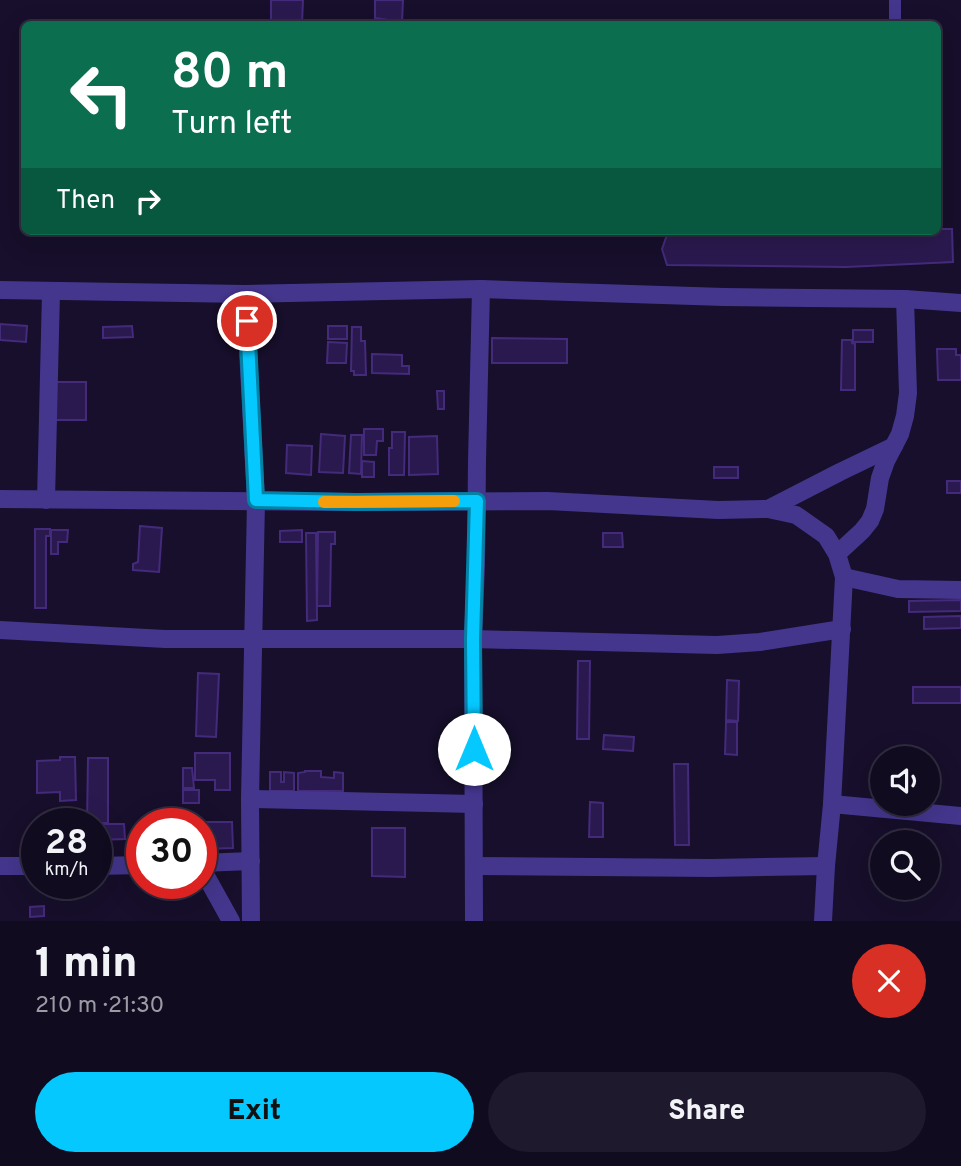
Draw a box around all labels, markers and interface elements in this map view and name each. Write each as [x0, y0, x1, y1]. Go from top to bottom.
text: 80 m [171, 44, 288, 106]
icon: left [56, 49, 147, 140]
text: Turn left [171, 105, 292, 145]
icon: right [129, 182, 167, 220]
text: Then [56, 185, 115, 218]
pin [217, 291, 277, 351]
icon: arrive [228, 302, 266, 340]
position arrow [437, 712, 511, 786]
map controls [870, 746, 940, 900]
button: sound [870, 746, 940, 816]
speed limit sign: 30 [126, 808, 217, 899]
text: 28 [45, 822, 88, 866]
button: search [870, 830, 940, 900]
text: km/h [45, 859, 88, 882]
text: 1 min [35, 939, 138, 992]
button: close [852, 944, 926, 1018]
text: 210 m · 21:30 [35, 992, 164, 1021]
button: Exit [35, 1072, 474, 1152]
button: Share [488, 1072, 926, 1152]

